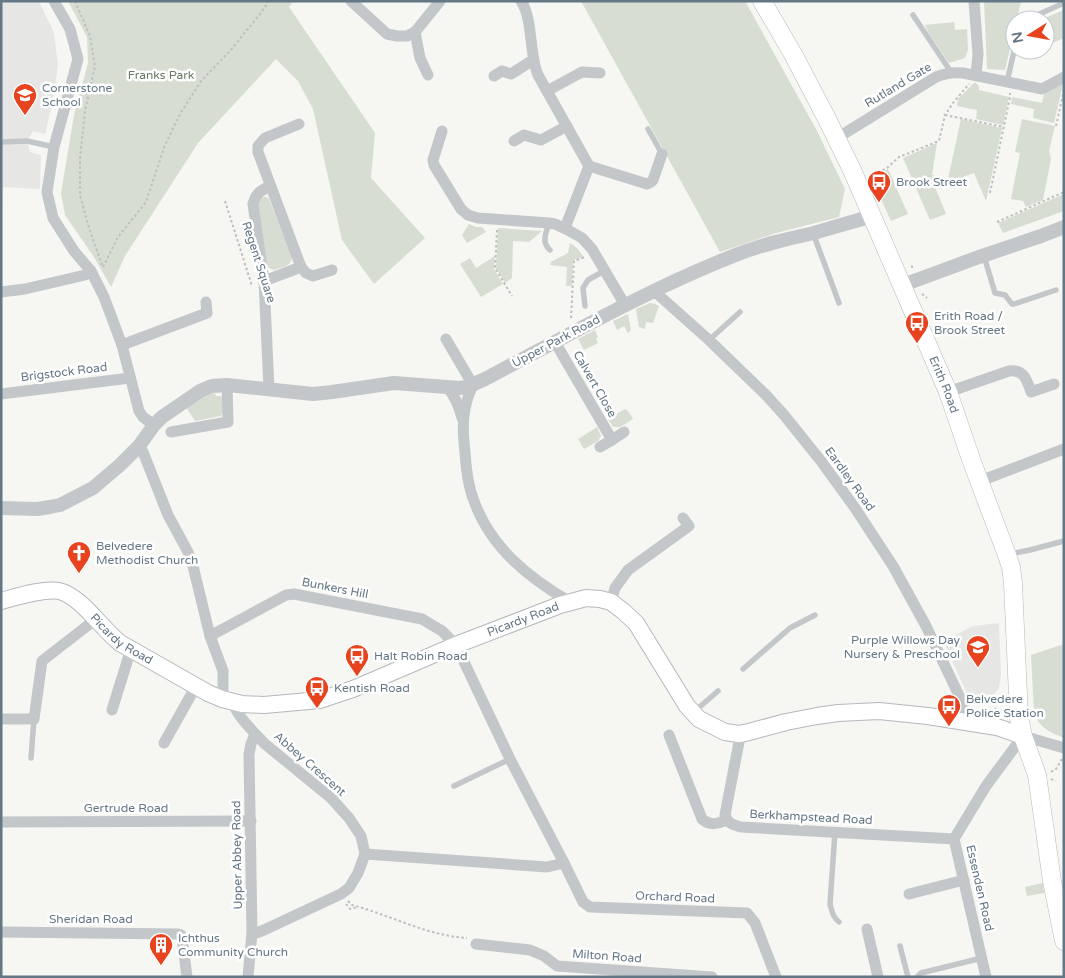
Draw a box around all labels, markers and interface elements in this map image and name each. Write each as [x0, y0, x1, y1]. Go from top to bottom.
north arrow [1005, 10, 1055, 60]
text: N [1008, 30, 1027, 45]
street label: Rutland Gate [862, 60, 934, 110]
park label: Franks Park [128, 68, 195, 82]
place label: Cornerstone School [42, 81, 113, 109]
school or university icon: Cornerstone School [12, 82, 38, 116]
bus stop icon: Brook Street [866, 169, 892, 203]
place label: Brook Street [896, 175, 968, 189]
street label: Regent Square [239, 220, 279, 305]
place label: Erith Road / Brook Street [934, 309, 1006, 337]
bus stop icon: Erith Road / Brook Street [904, 310, 930, 344]
street label: Upper Park Road [510, 312, 602, 370]
street label: Calvert Close [570, 348, 620, 420]
street label: Erith Road [926, 354, 962, 415]
street label: Brigstock Road [20, 360, 108, 384]
street label: Eardley Road [822, 444, 878, 514]
place label: Belvedere Methodist Church [96, 539, 198, 567]
church icon: Belvedere Methodist Church [66, 540, 92, 574]
street label: Bunkers Hill [301, 575, 369, 601]
street label: Picardy Road [485, 599, 561, 639]
street label: Picardy Road [87, 610, 155, 667]
place label: Purple Willows Day Nursery & Preschool [844, 633, 961, 661]
school or university icon: Purple Willows Day Nursery & Preschool [965, 634, 991, 668]
bus stop icon: Halt Robin Road [344, 643, 370, 677]
place label: Halt Robin Road [374, 649, 467, 663]
bus stop icon: Kentish Road [304, 675, 330, 709]
place label: Kentish Road [334, 681, 410, 695]
place label: Belvedere Police Station [966, 692, 1044, 720]
bus stop icon: Belvedere Police Station [936, 693, 962, 727]
street label: Abbey Crescent [271, 729, 349, 799]
street label: Upper Abbey Road [229, 800, 245, 910]
street label: Gertrude Road [84, 801, 168, 815]
street label: Berkhampstead Road [749, 807, 873, 827]
street label: Essenden Road [963, 843, 997, 933]
street label: Orchard Road [635, 889, 715, 905]
street label: Sheridan Road [49, 912, 133, 926]
place label: Ichthus Community Church [178, 931, 288, 959]
building icon: Ichthus Community Church [148, 932, 174, 966]
street label: Milton Road [572, 947, 642, 965]

